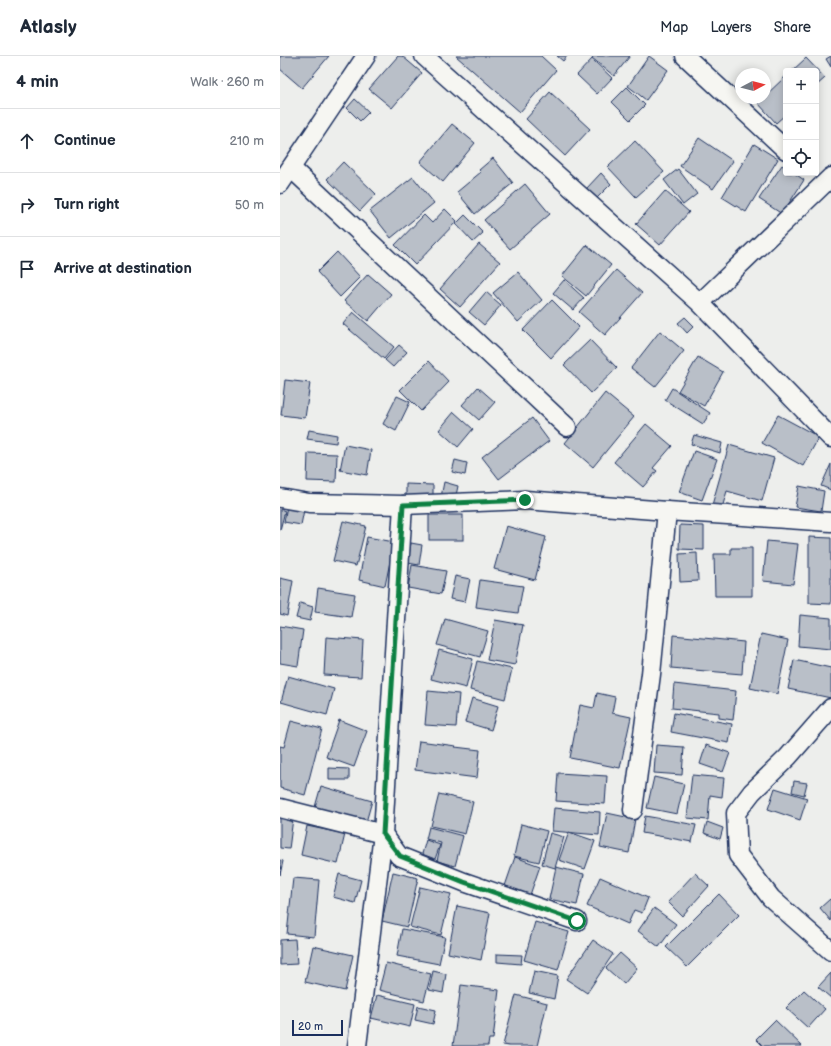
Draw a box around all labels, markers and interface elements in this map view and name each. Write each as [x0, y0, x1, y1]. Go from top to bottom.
text: Atlasly [20, 16, 77, 39]
text: Map [660, 19, 688, 36]
text: Layers [710, 19, 752, 36]
text: Share [774, 19, 811, 36]
north arrow [735, 68, 771, 104]
map controls [783, 68, 819, 176]
button: + [783, 68, 819, 104]
text: 4 min [16, 72, 59, 92]
text: Walk · 260 m [190, 74, 264, 90]
button: − [783, 104, 819, 140]
icon: ahead [16, 130, 38, 152]
text: Continue [54, 131, 116, 150]
text: 210 m [230, 133, 264, 149]
button: locate [783, 140, 819, 176]
icon: right [16, 194, 38, 216]
text: Turn right [54, 195, 119, 214]
text: 50 m [235, 197, 264, 213]
icon: arrive [16, 258, 38, 280]
text: Arrive at destination [54, 259, 192, 278]
route end [516, 491, 534, 509]
route start [568, 912, 586, 930]
scale bar [292, 1018, 343, 1037]
text: 20 m [298, 1020, 323, 1033]

